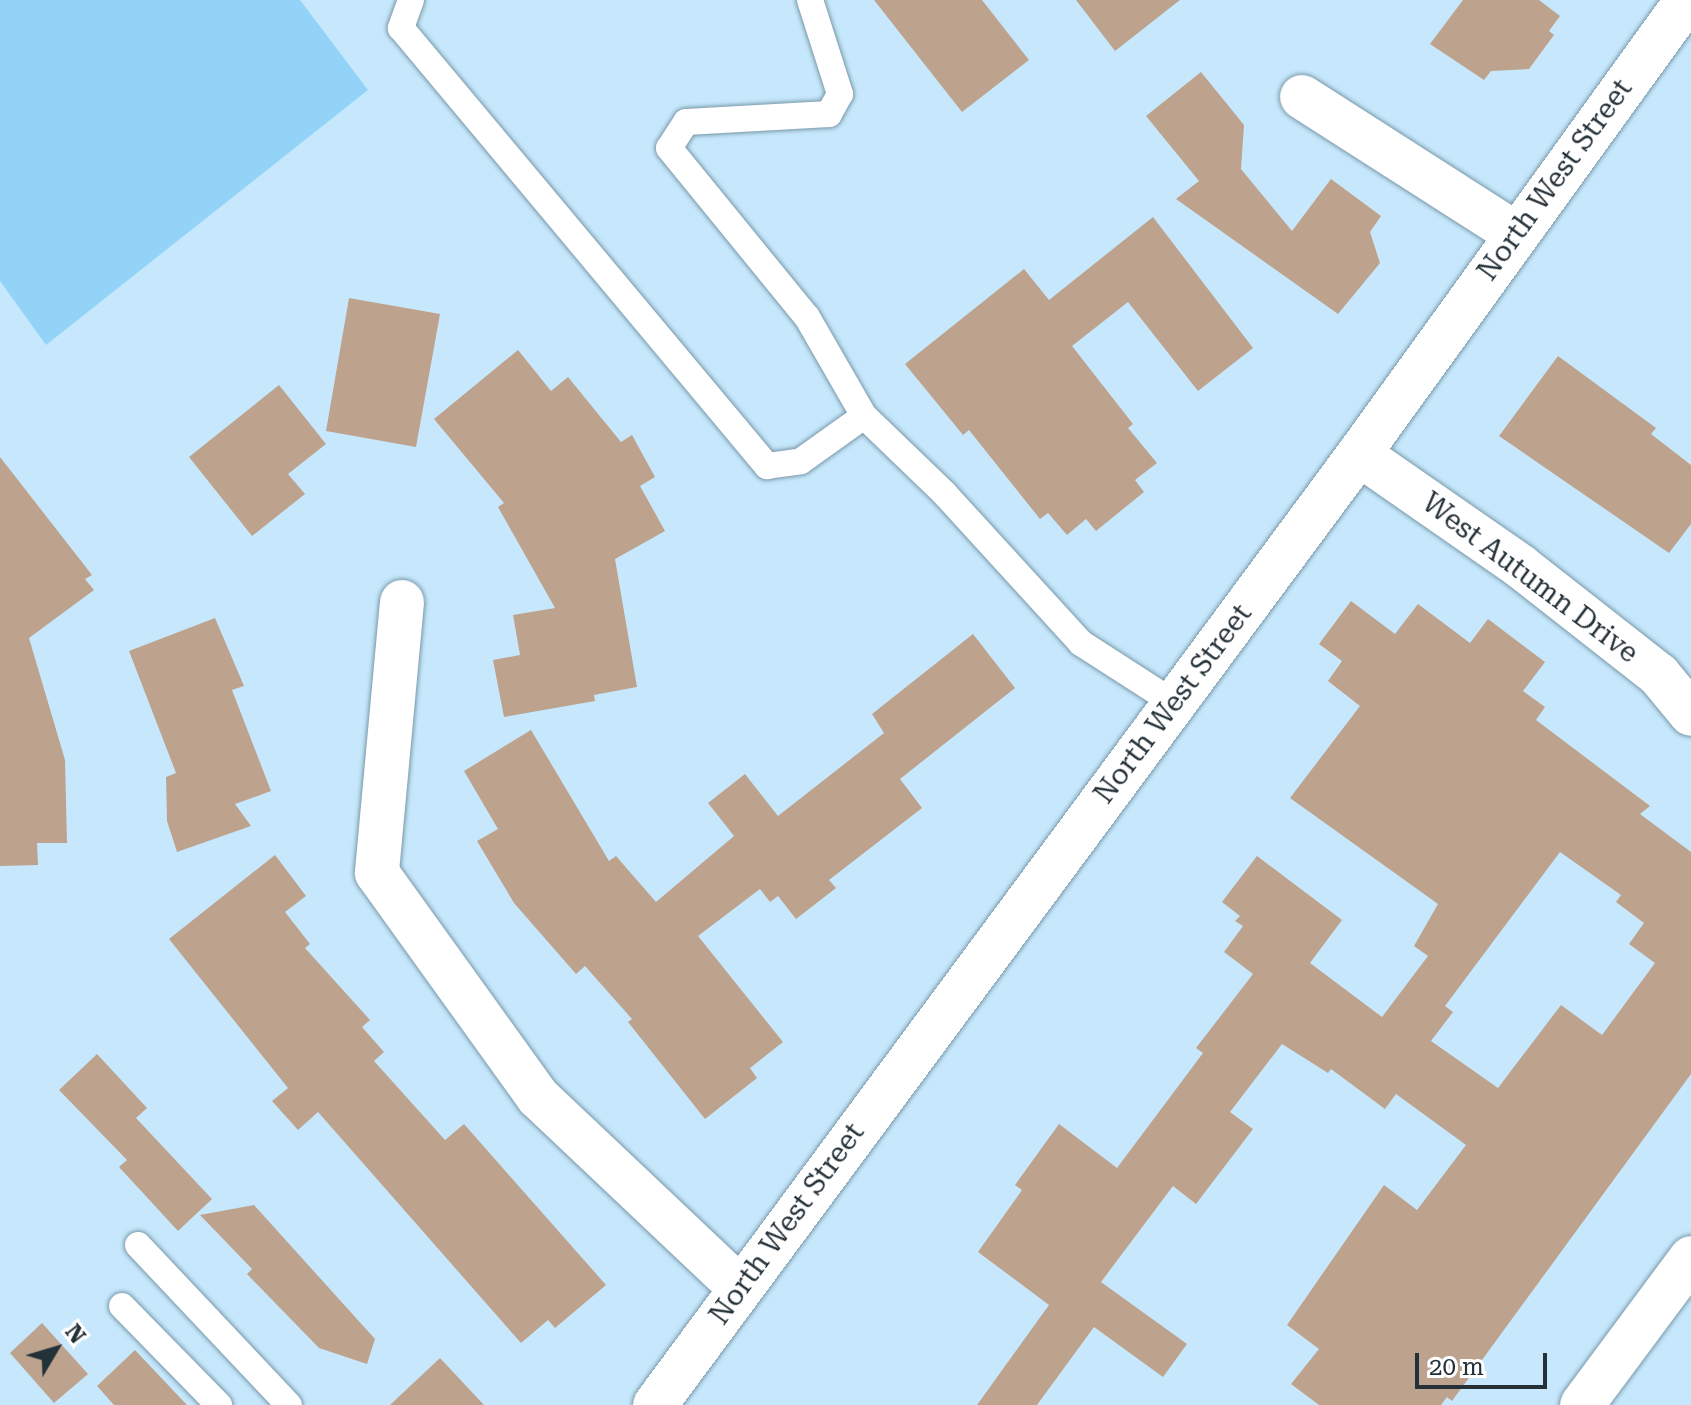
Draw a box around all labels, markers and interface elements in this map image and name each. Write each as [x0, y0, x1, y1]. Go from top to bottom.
street label: North West Street [1471, 73, 1639, 287]
street label: West Autumn Drive [1415, 486, 1645, 670]
street label: North West Street [1087, 598, 1259, 810]
street label: North West Street [703, 1117, 871, 1331]
north arrow [16, 1309, 96, 1389]
text: N [60, 1320, 90, 1348]
scale bar [1419, 1337, 1551, 1387]
text: 20 m [1429, 1353, 1484, 1381]

